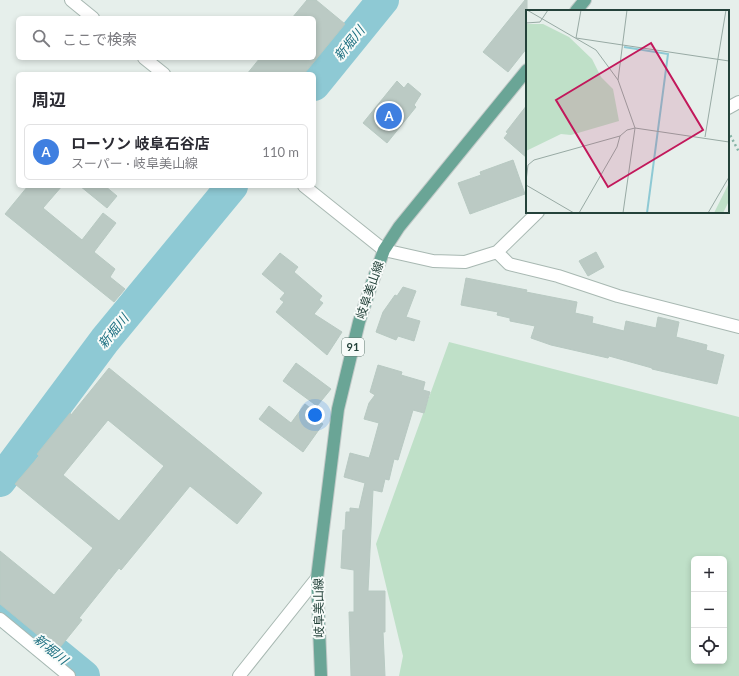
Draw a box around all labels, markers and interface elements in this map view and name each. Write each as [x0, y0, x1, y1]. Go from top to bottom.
inset map [526, 10, 729, 213]
search box [16, 16, 316, 60]
water label: 新堀川 [331, 21, 369, 63]
icon: search [30, 27, 52, 49]
text: ここで検索 [62, 30, 137, 48]
text: 周辺 [32, 89, 66, 110]
pin: A [376, 101, 402, 131]
text: ローソン 岐阜石谷店 [71, 134, 210, 152]
text: A [41, 144, 51, 160]
text: 110 m [262, 144, 299, 160]
text: スーパー · 岐阜美山線 [71, 155, 198, 171]
street label: 岐阜美山線 [353, 259, 386, 321]
water label: 新堀川 [95, 309, 133, 351]
road number: 91 [342, 338, 364, 356]
your location [305, 405, 325, 425]
map controls [691, 556, 727, 664]
button: + [691, 556, 727, 592]
street label: 岐阜美山線 [310, 578, 327, 638]
button: − [691, 592, 727, 628]
button: locate [691, 628, 727, 664]
water label: 新堀川 [31, 631, 73, 669]

